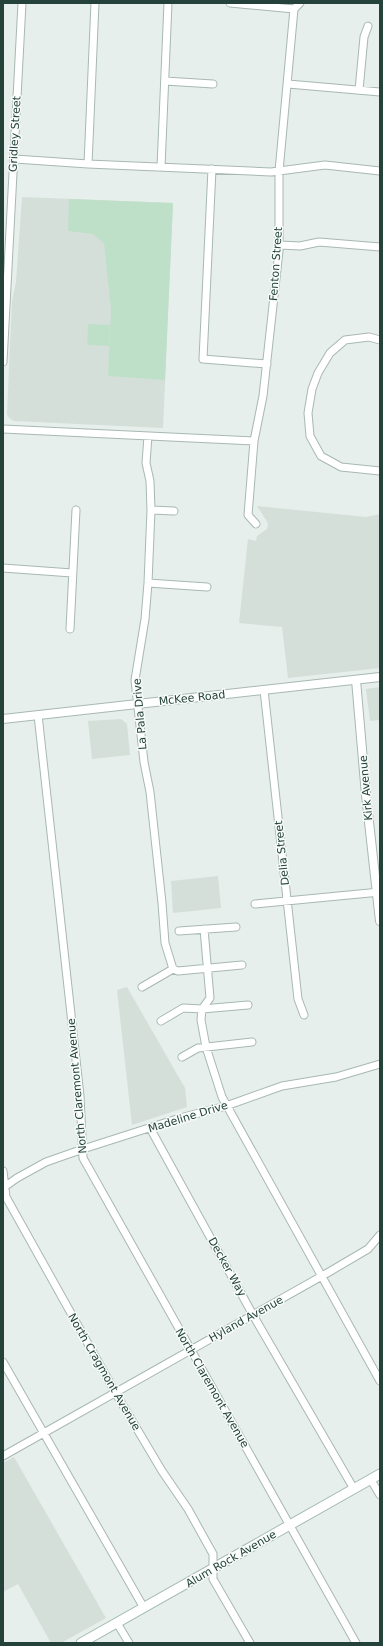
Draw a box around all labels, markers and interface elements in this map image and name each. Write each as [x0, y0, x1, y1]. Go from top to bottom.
street label: Gridley Street [7, 95, 24, 172]
street label: Fenton Street [267, 226, 285, 302]
street label: La Pala Drive [130, 677, 150, 750]
street label: McKee Road [158, 688, 226, 708]
street label: Kirk Avenue [357, 755, 375, 821]
street label: Delia Street [272, 819, 292, 886]
street label: North Claremont Avenue [65, 1018, 89, 1154]
street label: Madeline Drive [147, 1099, 230, 1135]
street label: Decker Way [205, 1235, 249, 1299]
street label: Hyland Avenue [207, 1293, 286, 1345]
street label: North Cragmont Avenue [65, 1311, 143, 1433]
street label: North Claremont Avenue [172, 1326, 252, 1450]
street label: Alum Rock Avenue [183, 1528, 279, 1590]

